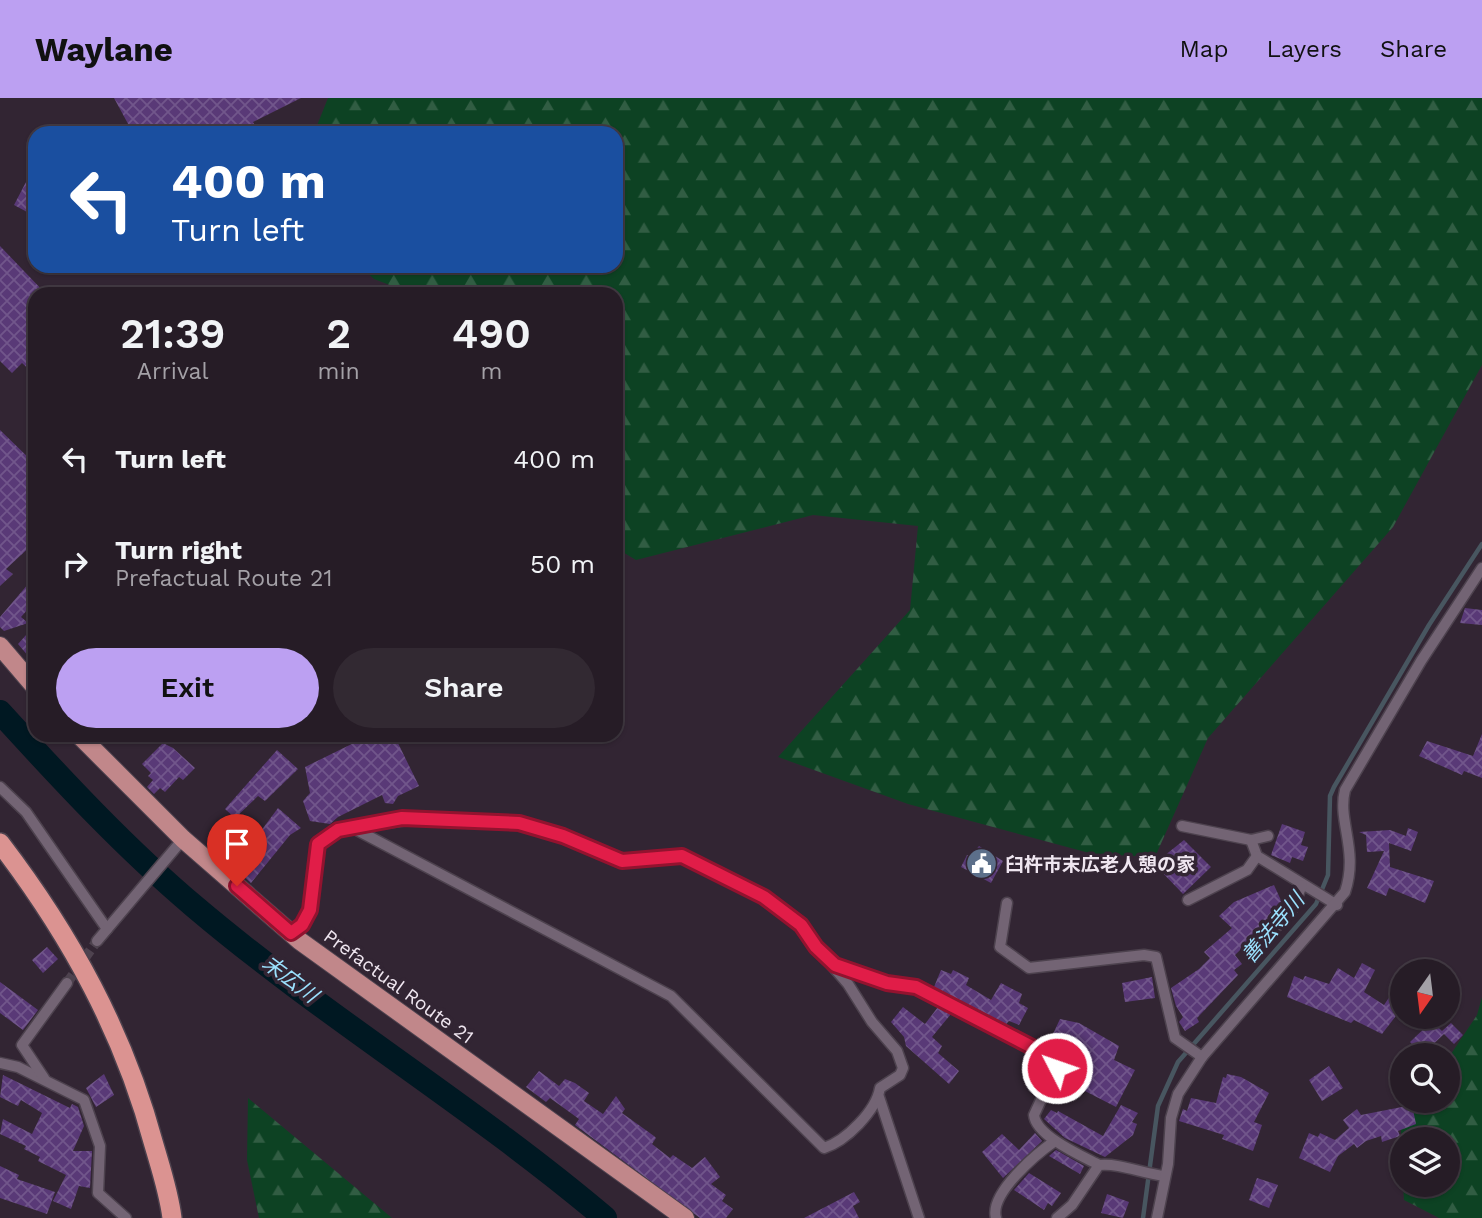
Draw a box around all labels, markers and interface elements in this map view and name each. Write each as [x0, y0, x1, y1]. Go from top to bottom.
text: Waylane [35, 30, 173, 69]
text: Map [1180, 35, 1228, 63]
text: Layers [1266, 35, 1342, 63]
text: Share [1380, 35, 1447, 63]
text: 400 m [171, 152, 326, 210]
icon: left [56, 154, 147, 245]
text: Turn left [171, 211, 304, 249]
text: 21:39 [120, 309, 226, 358]
text: 2 [326, 309, 351, 358]
text: 490 [452, 309, 531, 358]
text: Arrival [137, 358, 209, 385]
text: min [318, 358, 360, 385]
text: m [480, 358, 502, 385]
icon: left [56, 440, 94, 478]
text: Turn left [115, 444, 226, 474]
text: 400 m [513, 444, 595, 474]
text: Turn right [115, 535, 242, 565]
icon: right [56, 545, 94, 583]
text: 50 m [530, 549, 595, 579]
text: Prefactual Route 21 [115, 565, 332, 592]
button: Exit [56, 648, 319, 728]
button: Share [333, 648, 595, 728]
pin [207, 814, 267, 886]
icon: arrive [218, 825, 256, 863]
public building icon: 臼杵市末広老人憩の家 [965, 847, 999, 881]
place label: 臼杵市末広老人憩の家 [1005, 853, 1195, 876]
water label: 善法寺川 [1236, 886, 1310, 968]
street label: Prefactual Route 21 [319, 924, 478, 1048]
water label: 末広川 [258, 950, 325, 1009]
north arrow [1390, 959, 1460, 1029]
map controls [1390, 959, 1460, 1197]
position arrow [1020, 1031, 1094, 1105]
button: search [1390, 1043, 1460, 1113]
button: layers [1390, 1127, 1460, 1197]

